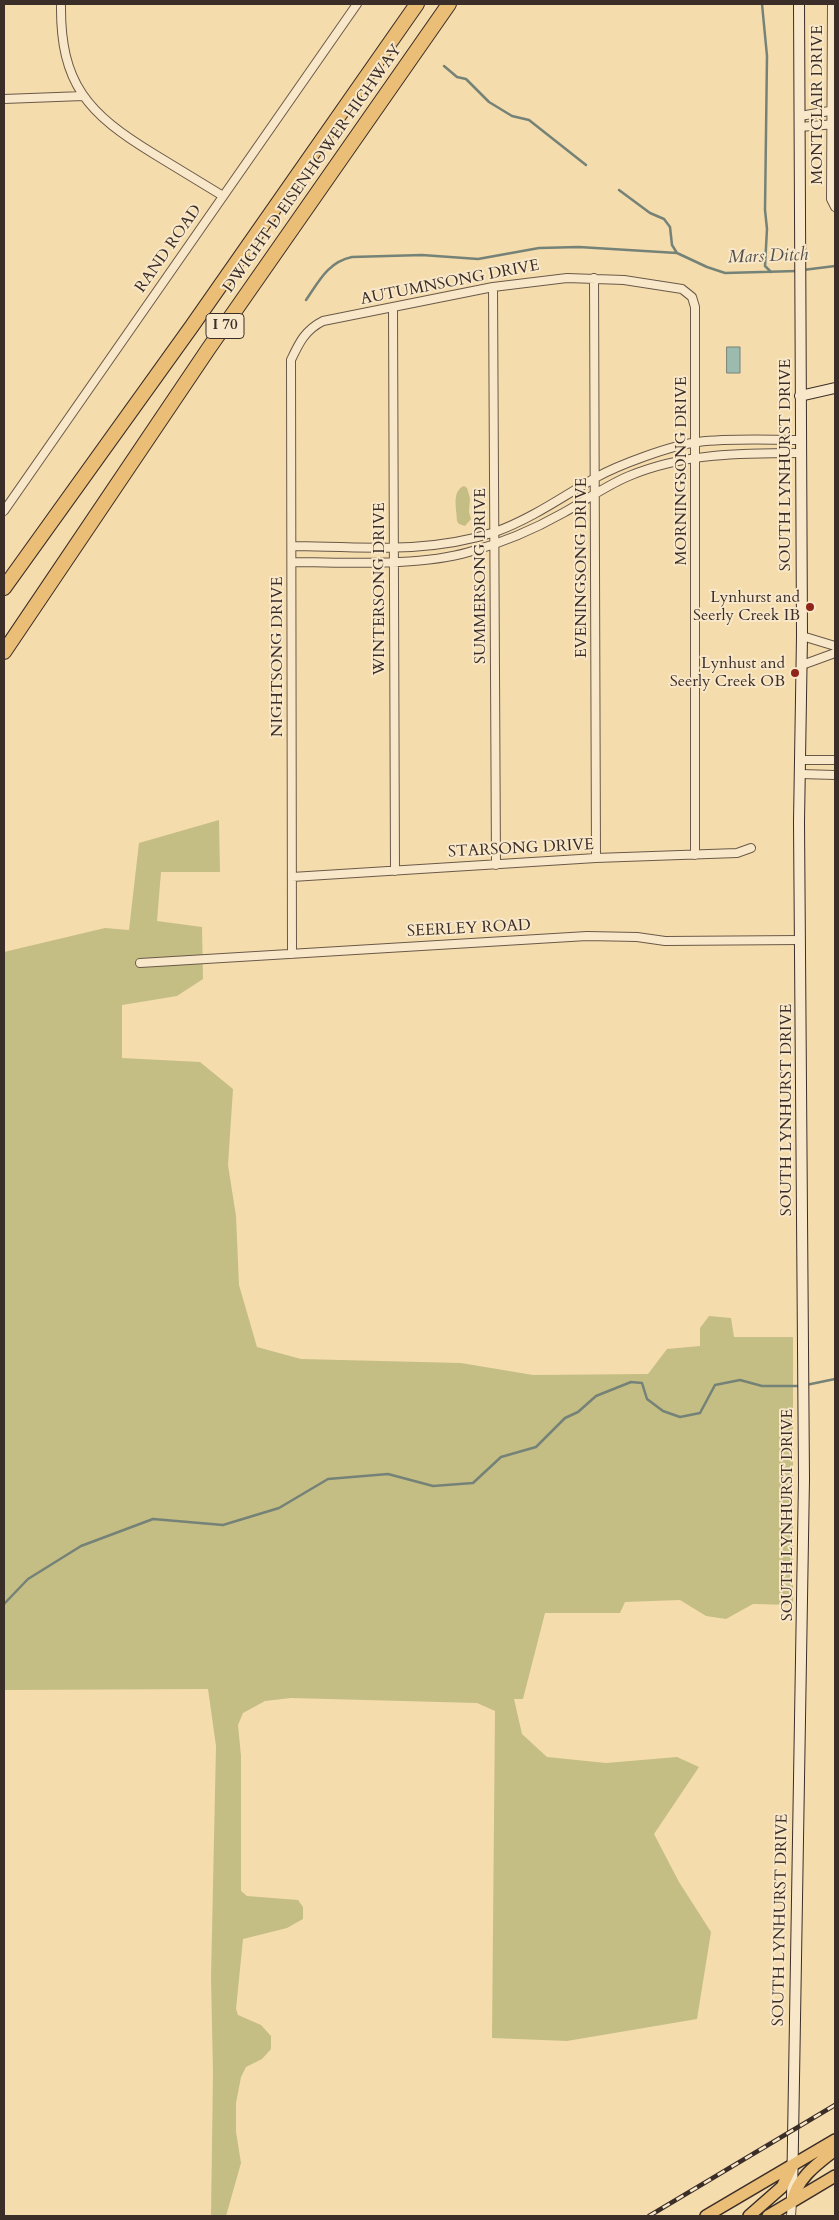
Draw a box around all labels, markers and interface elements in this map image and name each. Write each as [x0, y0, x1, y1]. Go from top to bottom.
street label: MONTCLAIR DRIVE [808, 25, 828, 185]
street label: DWIGHT D EISENHOWER HIGHWAY [220, 41, 406, 297]
street label: RAND ROAD [132, 201, 206, 297]
water label: Mars Ditch [727, 245, 809, 269]
street label: AUTUMNSONG DRIVE [359, 256, 541, 310]
road number: I 70 [206, 314, 244, 338]
street label: SOUTH LYNHURST DRIVE [776, 359, 796, 571]
street label: MORNINGSONG DRIVE [672, 376, 692, 566]
street label: EVENINGSONG DRIVE [572, 478, 592, 658]
street label: SUMMERSONG DRIVE [471, 488, 491, 664]
street label: WINTERSONG DRIVE [370, 502, 390, 676]
street label: NIGHTSONG DRIVE [268, 577, 288, 737]
place label: Lynhurst and Seerly Creek IB [693, 588, 800, 626]
marker: Lynhurst and Seerly Creek IB [804, 601, 816, 613]
place label: Lynhust and Seerly Creek OB [670, 654, 785, 692]
marker: Lynhust and Seerly Creek OB [789, 667, 801, 679]
street label: STARSONG DRIVE [448, 836, 594, 862]
street label: SEERLEY ROAD [407, 916, 531, 942]
street label: SOUTH LYNHURST DRIVE [777, 1004, 797, 1216]
street label: SOUTH LYNHURST DRIVE [778, 1409, 798, 1621]
street label: SOUTH LYNHURST DRIVE [770, 1814, 792, 2026]

